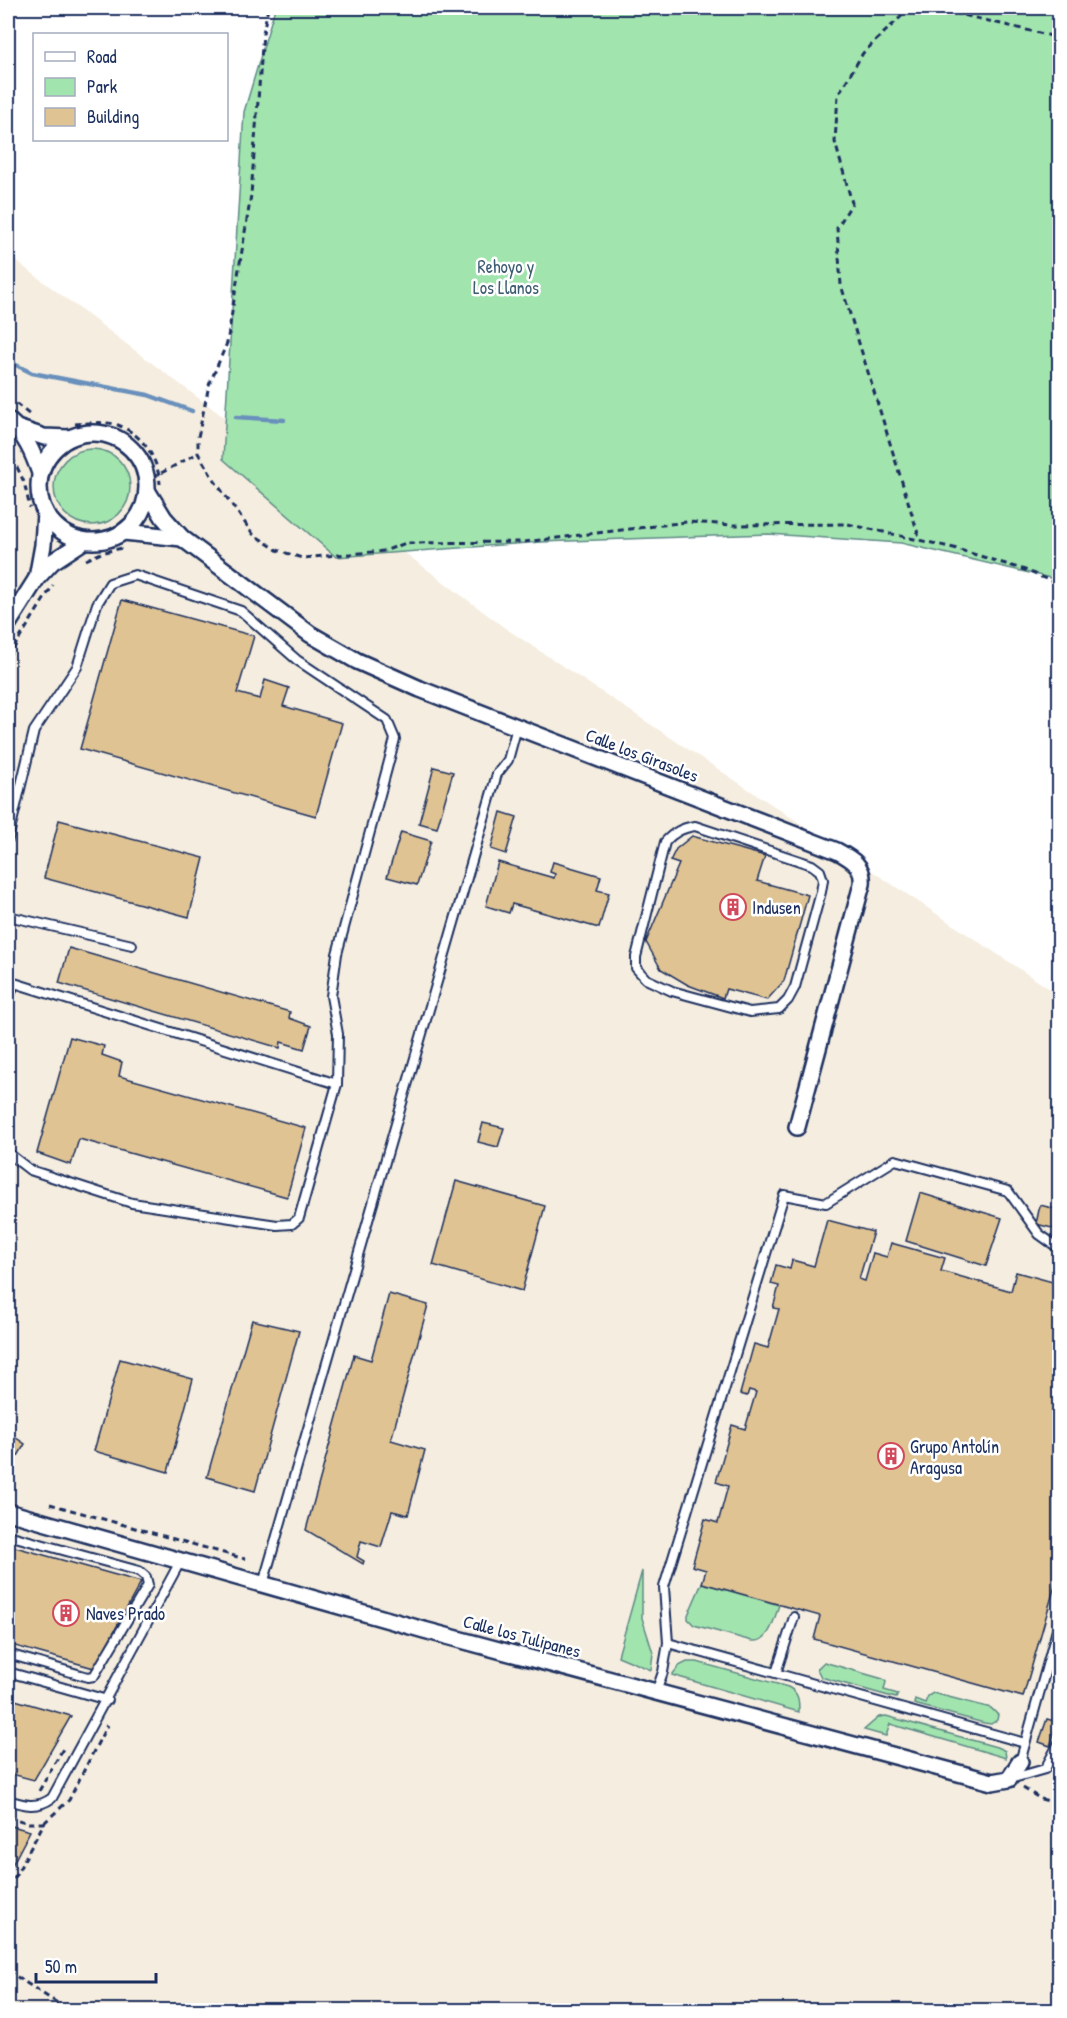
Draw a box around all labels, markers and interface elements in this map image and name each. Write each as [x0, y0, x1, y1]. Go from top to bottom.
legend [33, 33, 228, 141]
text: Road [87, 44, 117, 69]
text: Park [87, 74, 118, 99]
text: Building [87, 104, 139, 129]
park label: Rehoyo y Los Llanos [473, 254, 539, 300]
street label: Calle los Girasoles [582, 722, 702, 788]
building icon: Indusen [718, 892, 748, 922]
place label: Indusen [752, 895, 801, 920]
place label: Grupo Antolín Aragusa [910, 1434, 999, 1480]
building icon: Grupo Antolín Aragusa [876, 1441, 906, 1471]
building icon: Naves Prado [51, 1598, 81, 1628]
place label: Naves Prado [86, 1601, 165, 1626]
street label: Calle los Tulipanes [461, 1608, 584, 1664]
scale bar [36, 1946, 156, 1984]
text: 50 m [45, 1954, 77, 1979]

